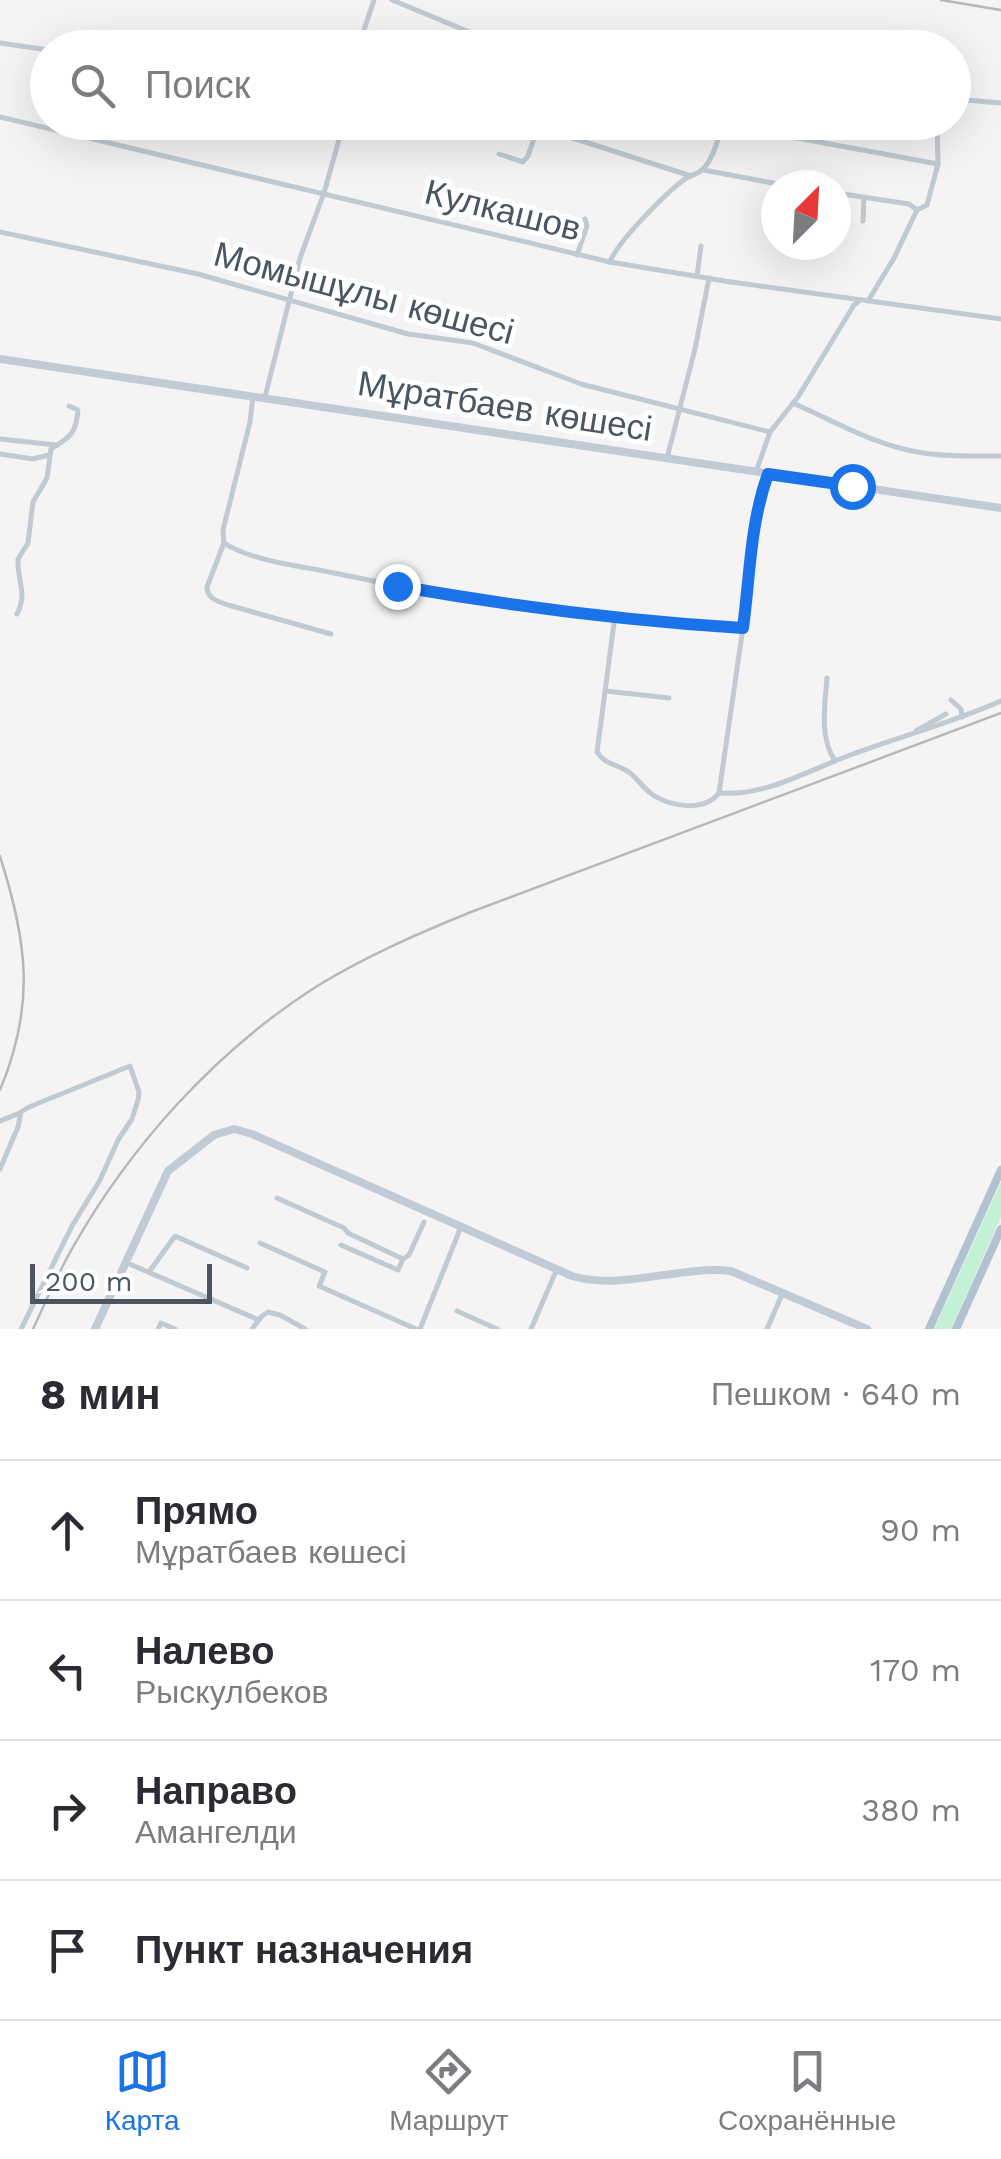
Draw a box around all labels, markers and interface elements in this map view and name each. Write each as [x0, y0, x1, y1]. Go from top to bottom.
search box [30, 30, 971, 140]
icon: search [65, 58, 120, 113]
text: Поиск [145, 63, 250, 107]
street label: Кулкашов [421, 170, 585, 250]
north arrow [761, 170, 851, 260]
street label: Момышұлы көшесі [209, 233, 519, 353]
street label: Мұратбаев көшесі [355, 362, 655, 450]
route start [830, 464, 876, 510]
route end [375, 564, 421, 610]
scale bar [30, 1259, 212, 1304]
text: 200 m [45, 1265, 132, 1298]
text: 8 мин [40, 1370, 161, 1419]
text: Пешком · 640 m [711, 1375, 961, 1413]
text: Прямо [135, 1489, 258, 1533]
icon: ahead [40, 1503, 95, 1558]
text: 90 m [880, 1511, 961, 1549]
text: Мұратбаев көшесі [135, 1533, 407, 1571]
text: Налево [135, 1629, 274, 1673]
icon: left [40, 1643, 95, 1698]
text: 170 m [870, 1651, 961, 1689]
text: Рыскулбеков [135, 1673, 329, 1711]
text: Направо [135, 1769, 297, 1813]
icon: right [40, 1783, 95, 1838]
text: 380 m [861, 1791, 961, 1829]
text: Амангелди [135, 1813, 297, 1851]
icon: arrive [40, 1923, 95, 1978]
text: Пункт назначения [135, 1928, 473, 1972]
tab: Карта [105, 2044, 180, 2137]
tab: Маршрут [389, 2044, 508, 2137]
tab: Сохранённые [718, 2044, 896, 2137]

